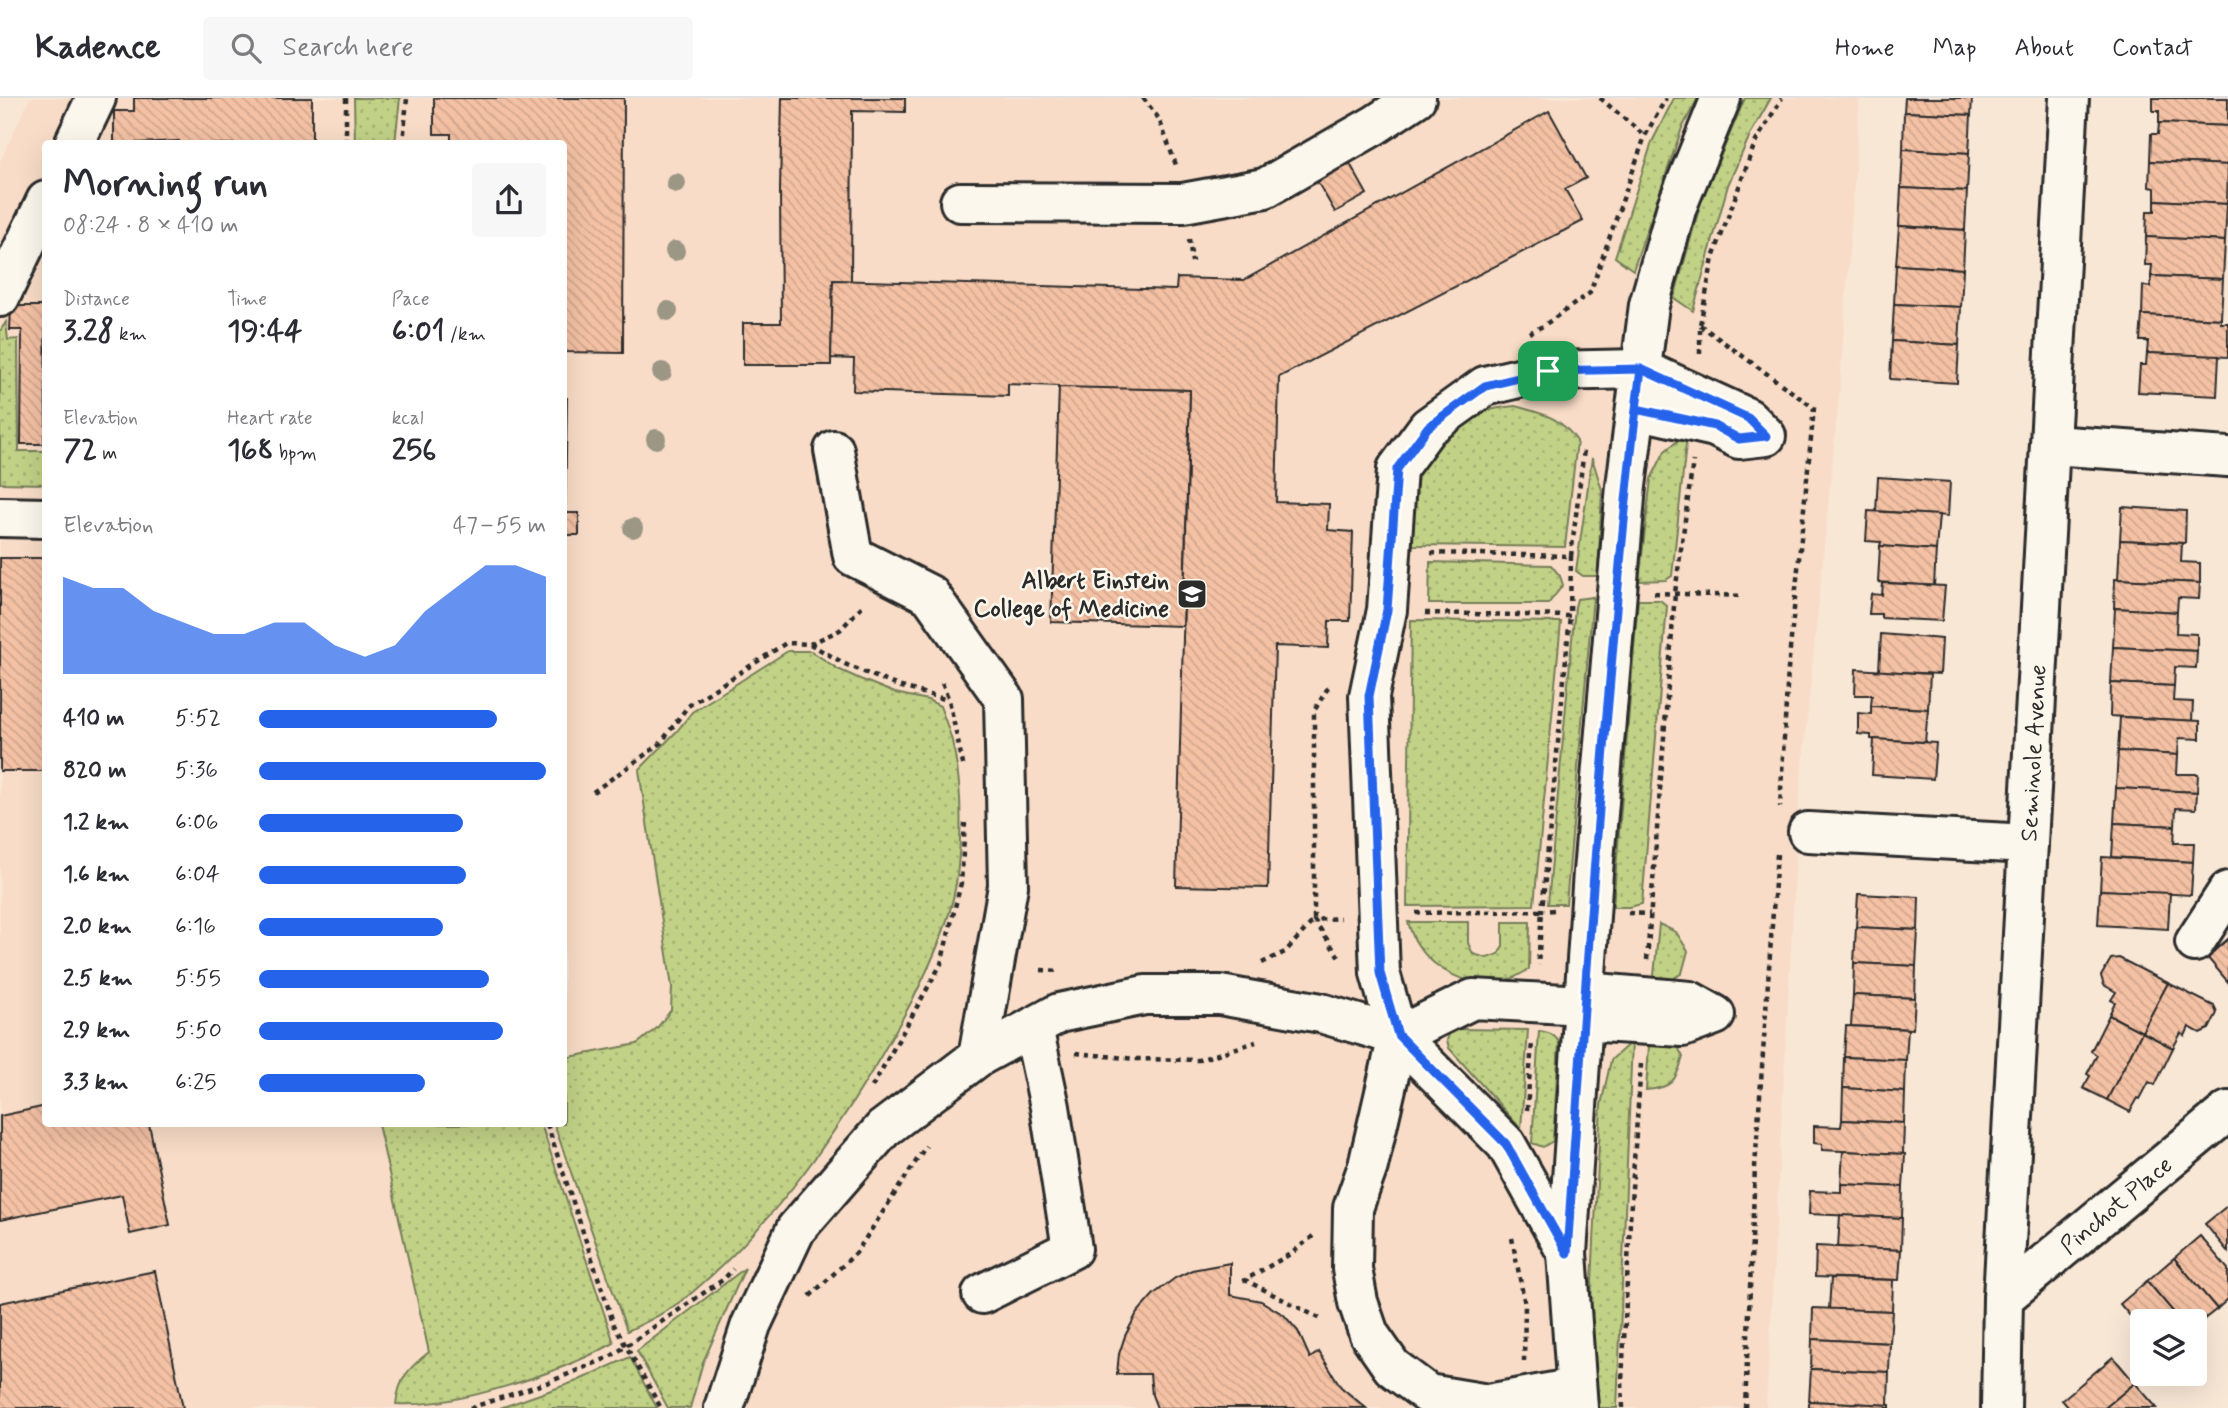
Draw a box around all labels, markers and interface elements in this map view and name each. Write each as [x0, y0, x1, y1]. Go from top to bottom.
search box [203, 17, 693, 80]
text: Kadence [35, 26, 161, 70]
icon: search [227, 29, 265, 67]
text: Search here [283, 31, 413, 65]
text: Home [1835, 33, 1895, 64]
text: Map [1933, 33, 1977, 64]
text: About [2015, 33, 2074, 64]
text: Contact [2112, 33, 2193, 64]
text: Morning run [63, 160, 268, 209]
button: share [472, 163, 546, 237]
text: 08:24 · 8 × 410 m [63, 211, 239, 241]
text: Distance [63, 287, 130, 312]
text: Time [227, 287, 267, 312]
text: Pace [392, 287, 429, 312]
text: 3.28 [63, 312, 114, 351]
text: 19:44 [227, 312, 302, 351]
text: 6:01 [392, 312, 445, 351]
text: km [114, 322, 147, 347]
text: /km [445, 322, 486, 347]
pin [1518, 341, 1578, 401]
icon: arrive [1529, 352, 1567, 390]
text: Elevation [63, 406, 138, 431]
text: Heart rate [227, 406, 313, 431]
text: kcal [392, 406, 424, 431]
text: 72 [63, 431, 97, 470]
text: 168 [227, 431, 274, 470]
text: 256 [392, 431, 436, 470]
text: m [97, 441, 117, 466]
text: bpm [274, 441, 317, 466]
text: Elevation [63, 511, 154, 541]
text: 47–55 m [453, 511, 546, 541]
place label: Albert Einstein College of Medicine [973, 566, 1169, 626]
school or university icon: Albert Einstein College of Medicine [1175, 577, 1209, 611]
street label: Seminole Avenue [2014, 664, 2055, 843]
text: 410 m [63, 704, 125, 734]
text: 5:52 [175, 704, 221, 734]
text: 820 m [63, 756, 126, 786]
text: 5:36 [175, 756, 218, 786]
text: 1.2 km [63, 808, 129, 838]
text: 6:06 [175, 808, 219, 838]
text: 1.6 km [63, 860, 130, 890]
text: 6:04 [175, 860, 220, 890]
text: 2.0 km [63, 912, 132, 942]
text: 6:16 [175, 912, 216, 942]
text: 2.5 km [63, 964, 133, 994]
text: 5:55 [175, 964, 221, 994]
text: 2.9 km [63, 1016, 130, 1046]
text: 5:50 [175, 1016, 222, 1046]
text: 3.3 km [63, 1068, 128, 1098]
text: 6:25 [175, 1068, 216, 1098]
street label: Pinchot Place [2054, 1150, 2180, 1262]
map controls [2130, 1309, 2207, 1386]
button: layers [2130, 1309, 2207, 1386]

